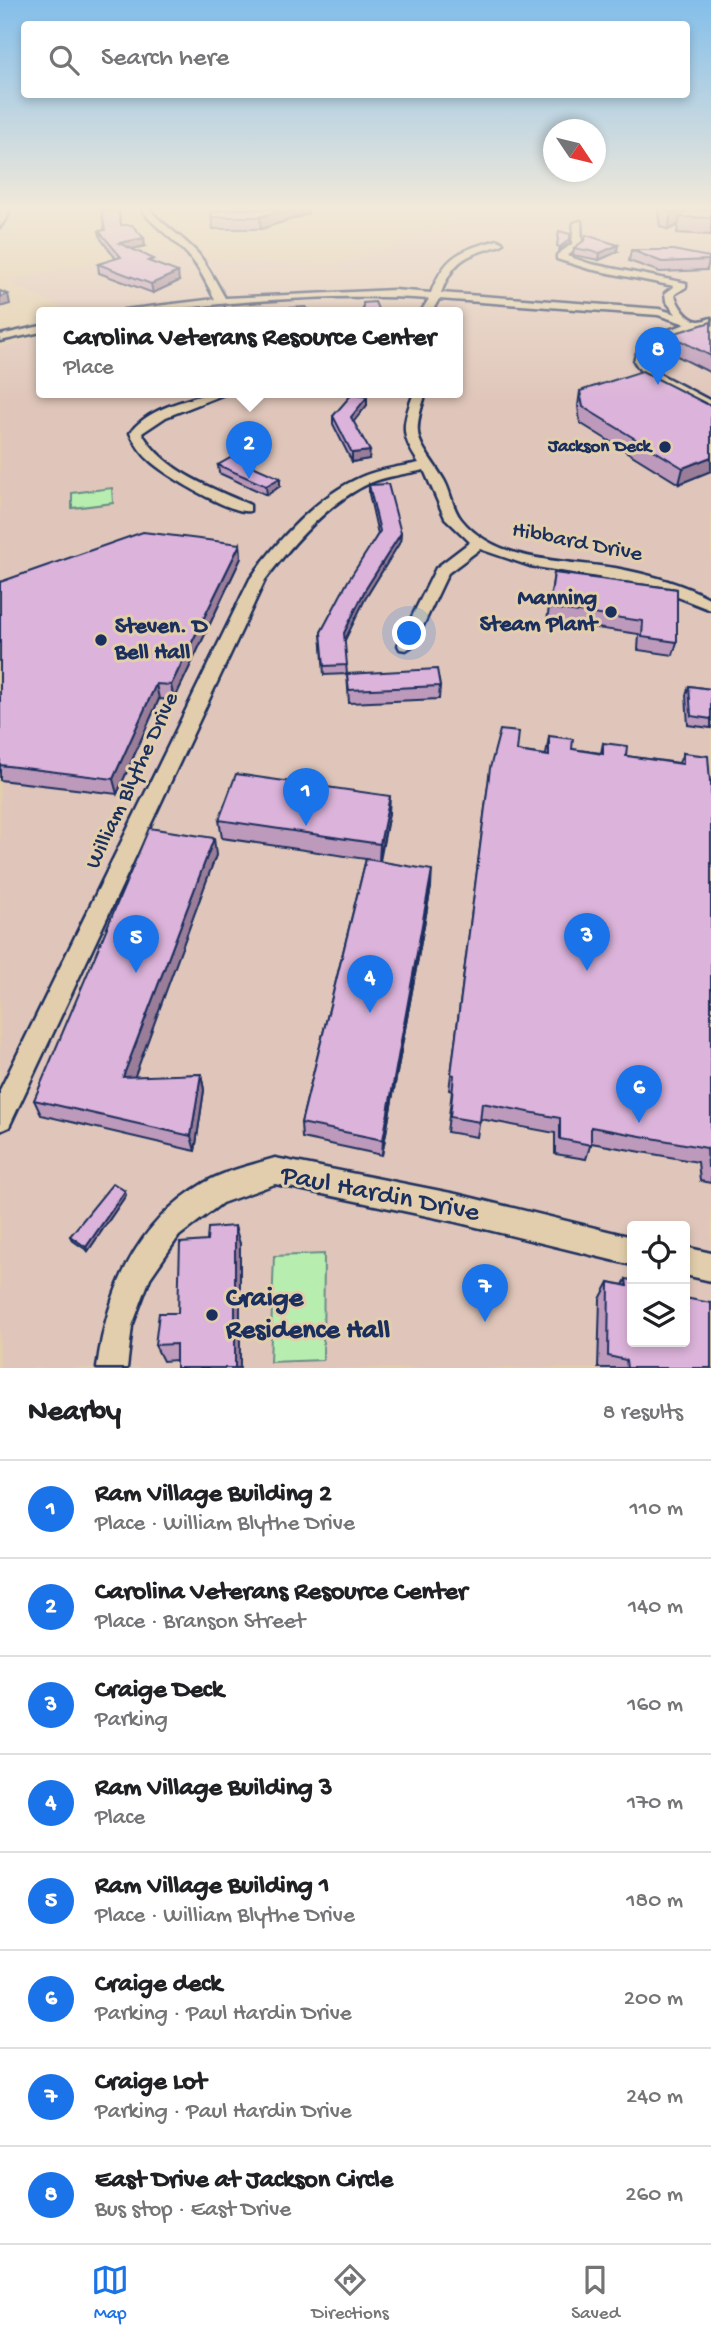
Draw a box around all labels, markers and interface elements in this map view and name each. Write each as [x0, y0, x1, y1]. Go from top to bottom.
search box [21, 21, 690, 98]
icon: search [45, 41, 83, 79]
text: Search here [101, 44, 229, 75]
north arrow [543, 119, 606, 182]
popup [36, 307, 463, 398]
text: Carolina Veterans Resource Center [63, 324, 436, 355]
pin: 8 [635, 327, 681, 385]
text: Place [63, 355, 114, 382]
pin: 2 [226, 421, 272, 479]
place label: Jackson Deck [547, 436, 654, 459]
marker: Jackson Deck [657, 439, 673, 455]
street label: Hibbard Drive [509, 517, 646, 569]
place label: Manning Steam Plant [480, 586, 600, 639]
marker: Manning Steam Plant [603, 604, 619, 620]
place label: Steven. D Bell Hall [114, 614, 209, 667]
your location [392, 616, 426, 650]
marker: Steven. D Bell Hall [93, 632, 109, 648]
street label: William Blythe Drive [80, 687, 186, 874]
pin: 1 [283, 768, 329, 826]
pin: 3 [564, 913, 610, 971]
pin: 5 [113, 915, 159, 973]
pin: 4 [347, 955, 393, 1013]
pin: 6 [616, 1065, 662, 1123]
street label: Paul Hardin Drive [277, 1159, 483, 1231]
map controls [627, 1221, 690, 1347]
button: locate [627, 1221, 690, 1284]
pin: 7 [462, 1264, 508, 1322]
place label: Craige Residence Hall [225, 1283, 390, 1348]
button: layers [627, 1284, 690, 1347]
marker: Craige Residence Hall [204, 1307, 220, 1323]
text: Nearby [28, 1396, 121, 1431]
text: 8 results [603, 1400, 683, 1427]
text: Ram Village Building 2 [95, 1480, 332, 1511]
text: 1 [46, 1496, 56, 1523]
text: 110 m [630, 1496, 683, 1523]
text: Place · William Blythe Drive [95, 1511, 355, 1538]
text: Carolina Veterans Resource Center [95, 1578, 467, 1609]
text: 2 [45, 1594, 57, 1621]
text: 140 m [628, 1594, 683, 1621]
text: Place · Branson Street [95, 1609, 305, 1636]
text: Craige Deck [95, 1676, 224, 1707]
text: 3 [45, 1692, 57, 1719]
text: 160 m [627, 1692, 683, 1719]
text: Parking [95, 1707, 168, 1734]
text: Ram Village Building 3 [95, 1774, 333, 1805]
text: 4 [46, 1790, 56, 1817]
text: 170 m [627, 1790, 683, 1817]
text: Place [95, 1805, 145, 1832]
text: Ram Village Building 1 [95, 1872, 330, 1903]
text: 5 [45, 1888, 57, 1915]
text: 180 m [626, 1888, 683, 1915]
text: Place · William Blythe Drive [95, 1903, 355, 1930]
text: Craige deck [95, 1970, 222, 2001]
text: 6 [45, 1986, 57, 2013]
text: 200 m [624, 1986, 683, 2013]
text: Parking · Paul Hardin Drive [95, 2001, 352, 2028]
text: Craige Lot [95, 2068, 206, 2099]
text: 7 [45, 2084, 57, 2111]
text: 240 m [626, 2084, 683, 2111]
text: Parking · Paul Hardin Drive [95, 2099, 352, 2126]
text: East Drive at Jackson Circle [95, 2166, 393, 2197]
text: 8 [45, 2182, 57, 2209]
text: 260 m [625, 2182, 683, 2209]
text: Bus stop · East Drive [95, 2197, 291, 2224]
tab: Map [91, 2261, 129, 2326]
tab: Directions [312, 2261, 389, 2326]
tab: Saved [571, 2261, 620, 2326]

